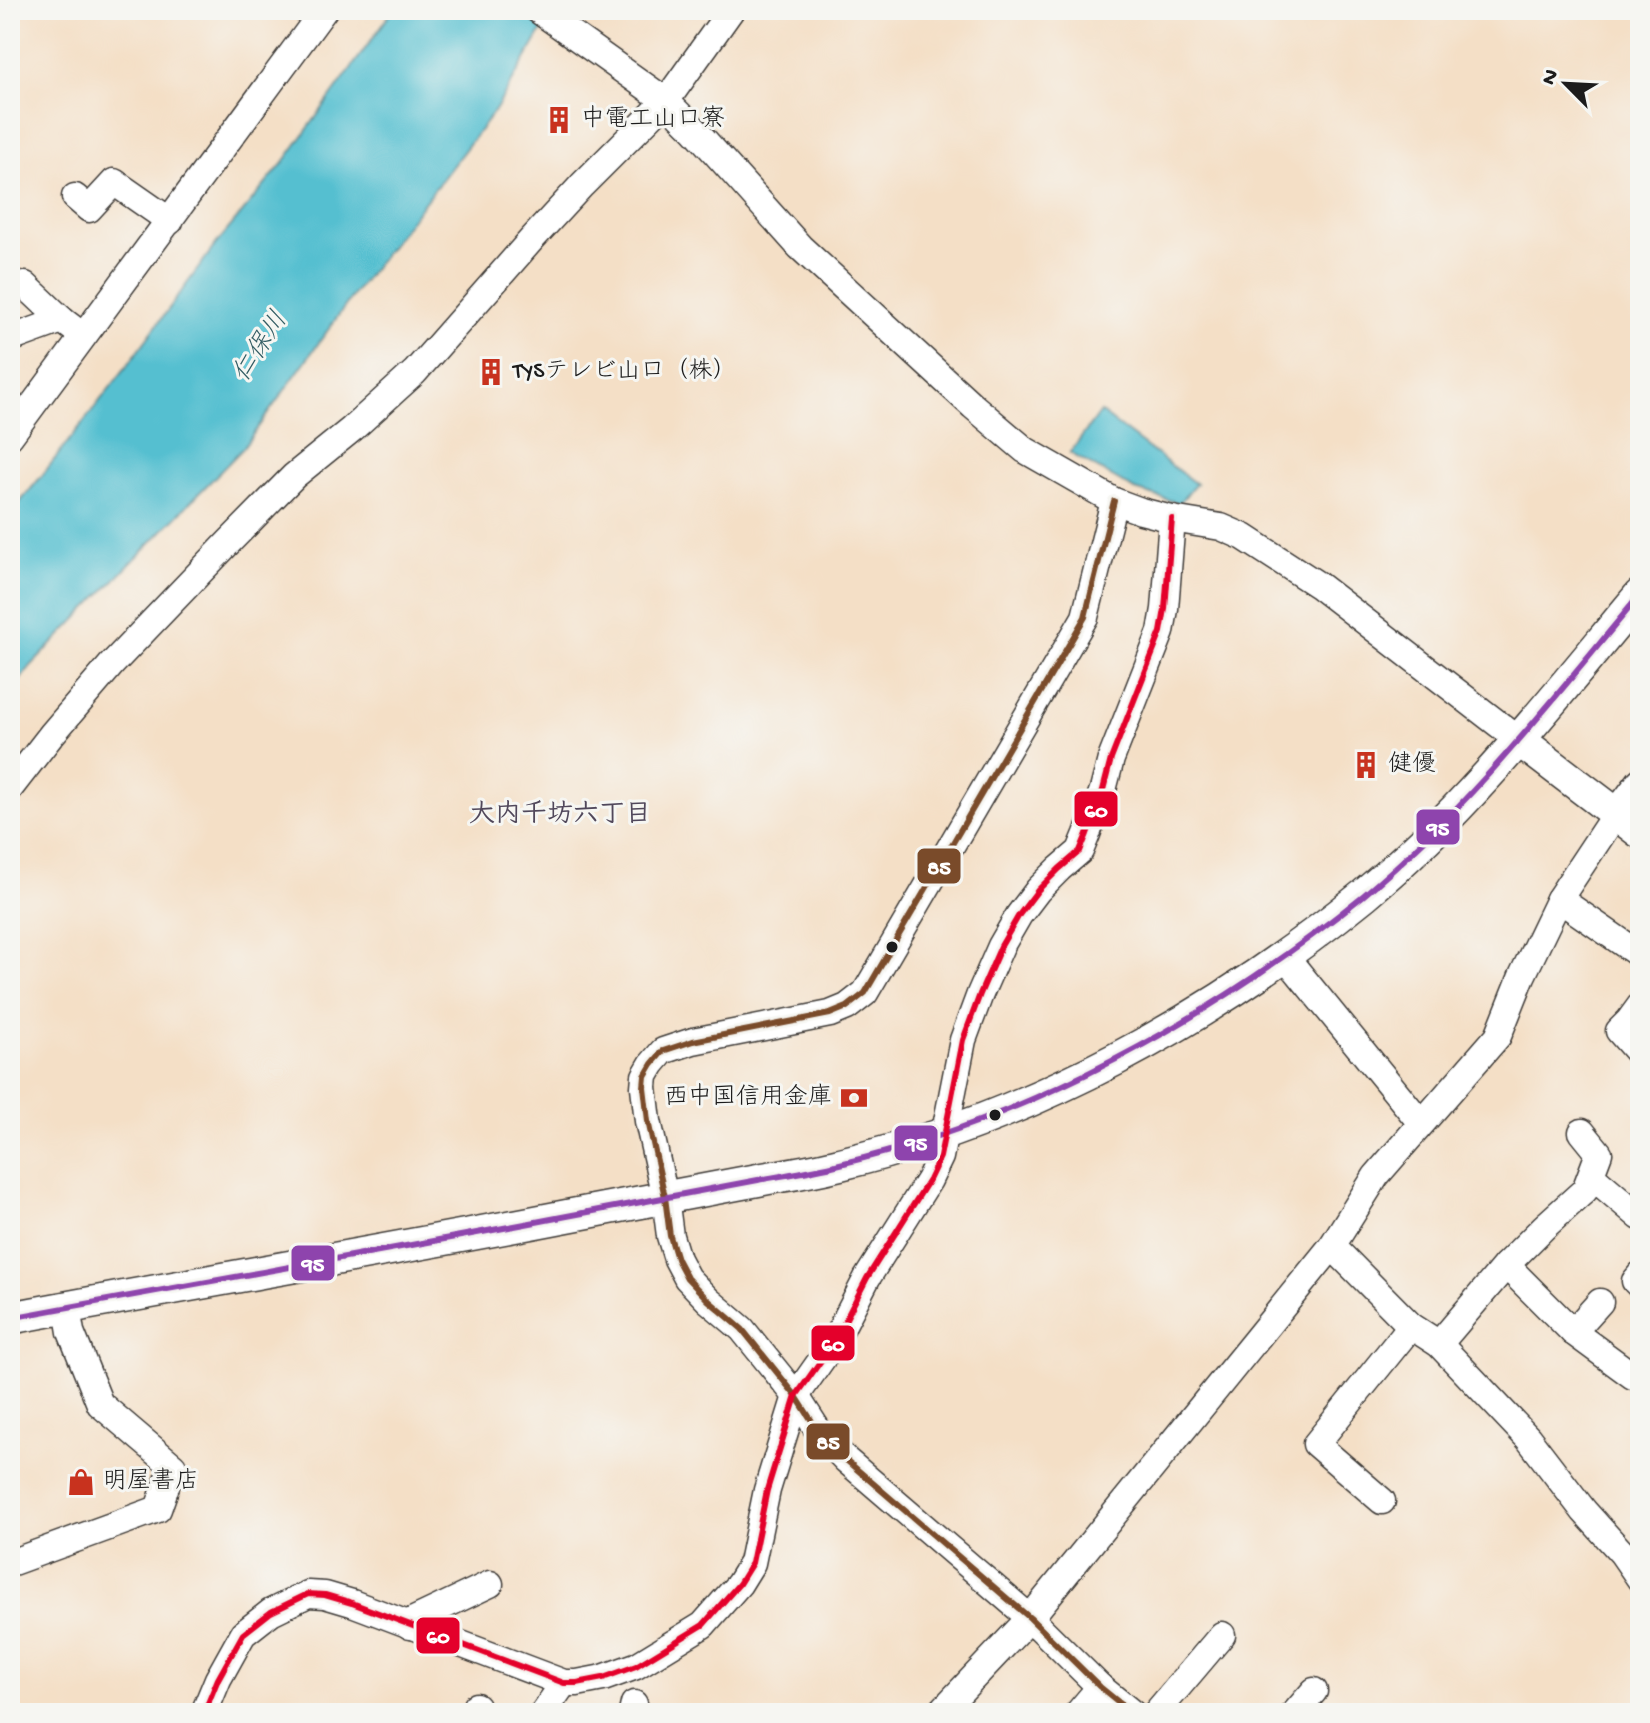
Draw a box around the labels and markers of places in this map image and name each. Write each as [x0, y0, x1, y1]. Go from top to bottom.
building icon: 中電工山口寮 [544, 105, 574, 135]
place label: 中電工山口寮 [581, 105, 725, 135]
building icon: TYSテレビ山口（株） [476, 357, 506, 387]
place label: TYSテレビ山口（株） [511, 357, 737, 387]
building icon: 健優 [1351, 750, 1381, 780]
place label: 健優 [1388, 751, 1436, 780]
unlabelled marker [884, 939, 900, 955]
place label: 西中国信用金庫 [664, 1083, 832, 1113]
bank icon: 西中国信用金庫 [839, 1083, 869, 1113]
unlabelled marker [987, 1107, 1003, 1123]
shop icon: 明屋書店 [66, 1467, 96, 1497]
place label: 明屋書店 [103, 1467, 199, 1497]

